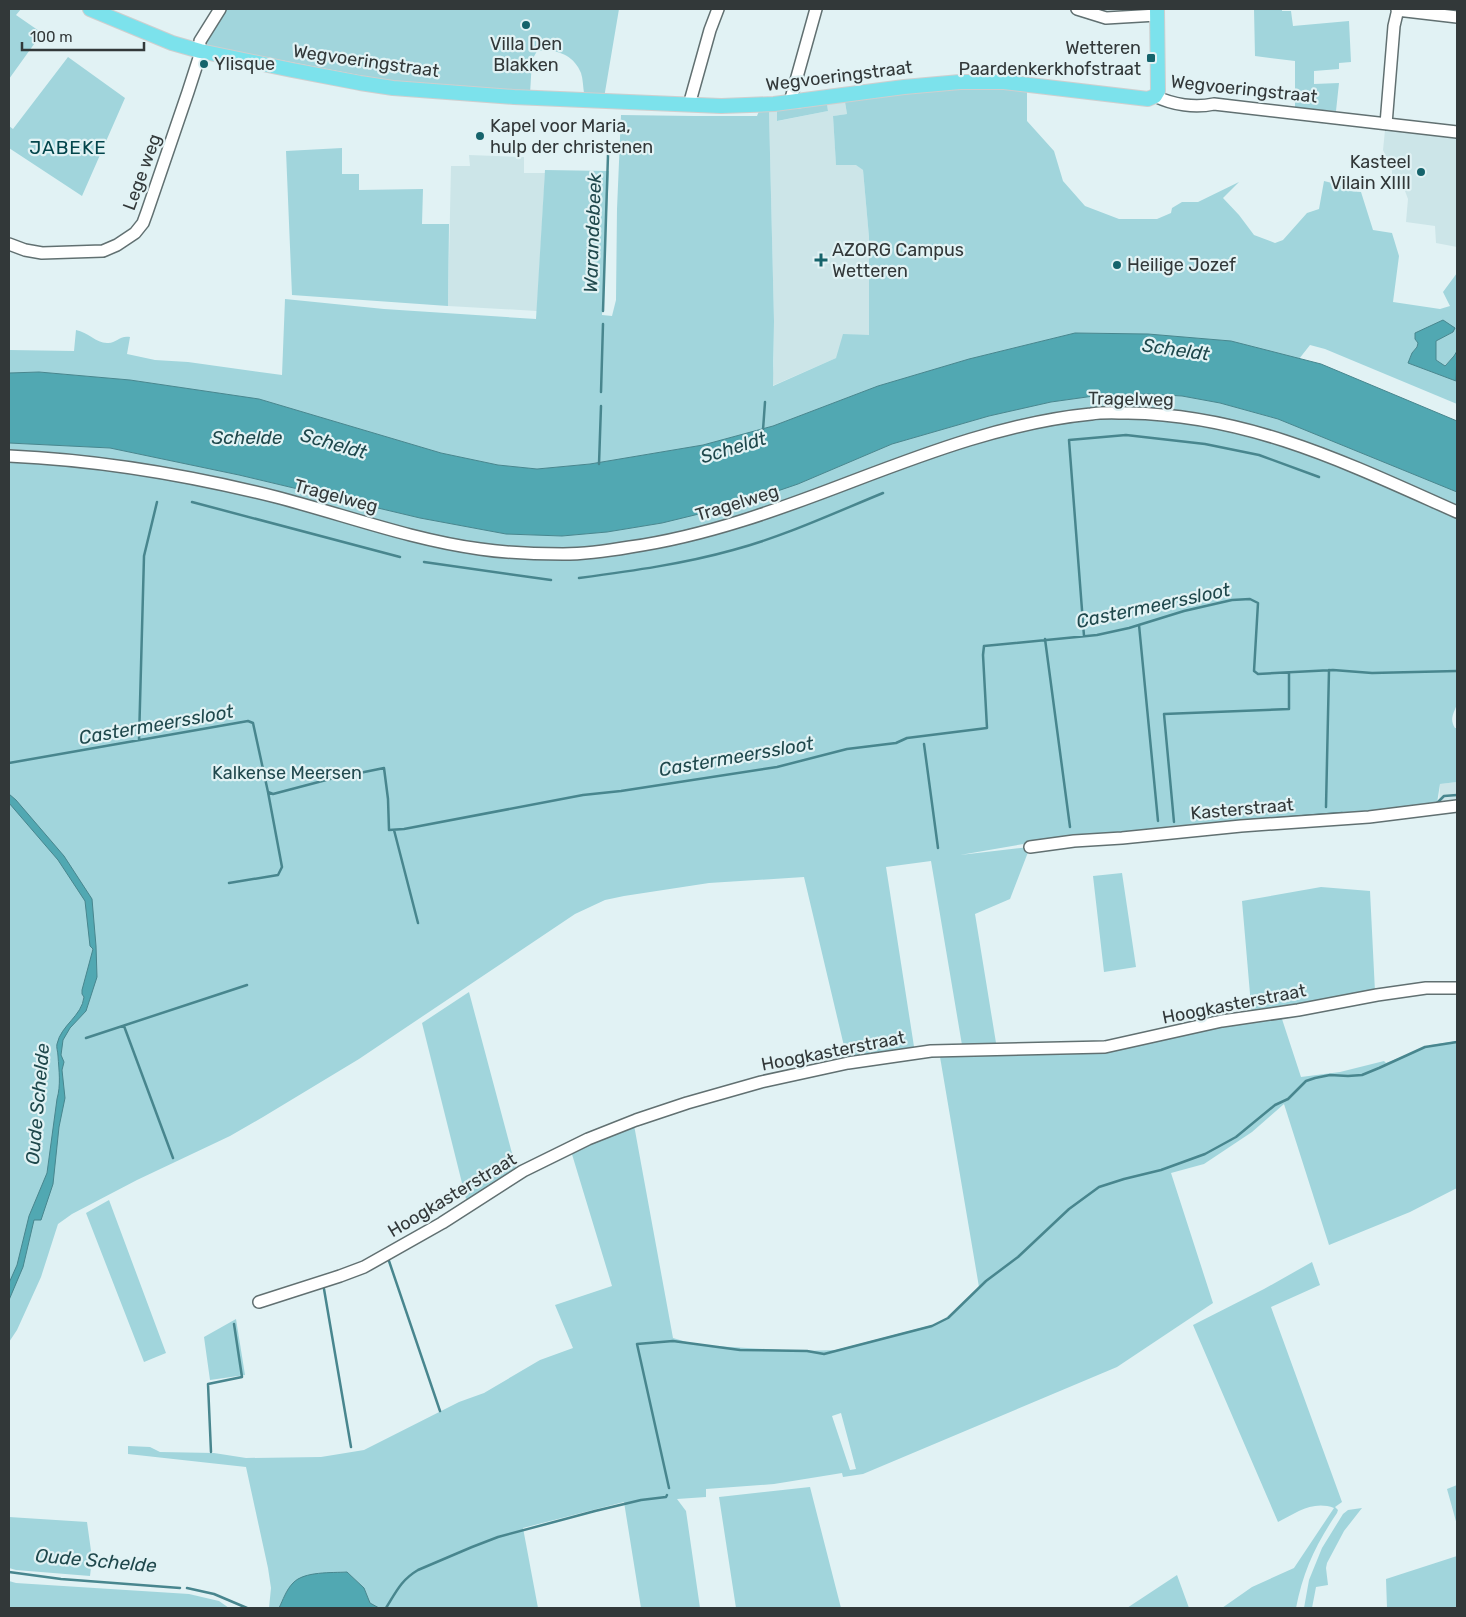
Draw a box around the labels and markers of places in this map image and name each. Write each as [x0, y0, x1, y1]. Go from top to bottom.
marker: Villa Den Blakken [520, 19, 532, 31]
place label: Villa Den Blakken [490, 33, 562, 76]
place label: Wetteren Paardenkerkhofstraat [959, 37, 1141, 80]
marker: Wetteren Paardenkerkhofstraat [1145, 52, 1157, 64]
place label: Ylisque [214, 53, 275, 75]
marker: Ylisque [198, 58, 210, 70]
place label: Kapel voor Maria, hulp der christenen [490, 115, 653, 158]
marker: Kapel voor Maria, hulp der christenen [474, 130, 486, 142]
place label: Kasteel Vilain XIIII [1330, 151, 1411, 194]
marker: Kasteel Vilain XIIII [1415, 166, 1427, 178]
place label: AZORG Campus Wetteren [832, 239, 964, 282]
marker: AZORG Campus Wetteren [814, 253, 828, 267]
place label: Heilige Jozef [1127, 254, 1236, 276]
marker: Heilige Jozef [1111, 259, 1123, 271]

